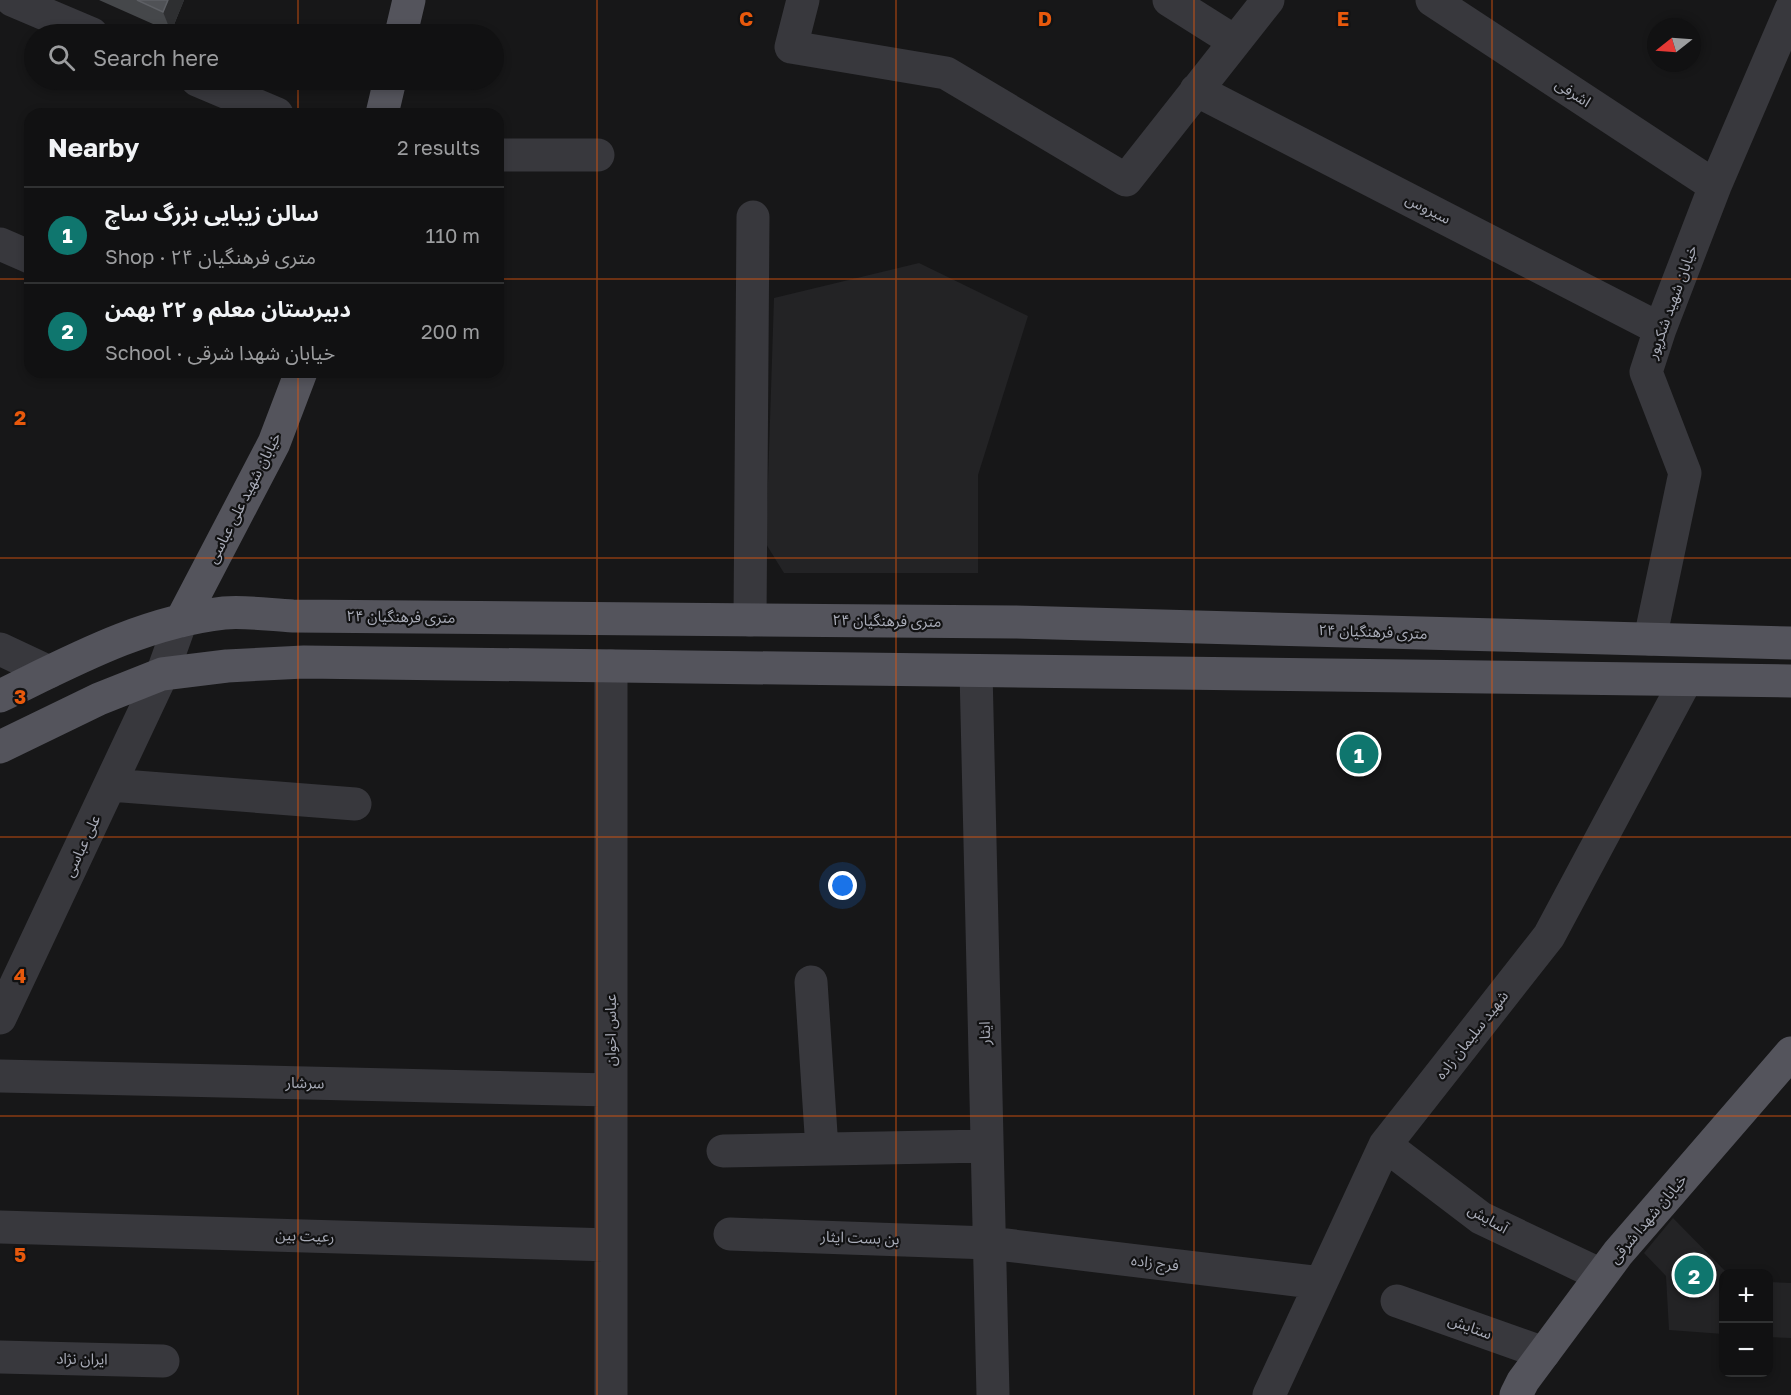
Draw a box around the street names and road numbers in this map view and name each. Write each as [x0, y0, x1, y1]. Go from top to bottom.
street label: اشرفی [1552, 74, 1595, 111]
street label: سیروس [1402, 189, 1454, 228]
street label: خیابان شهید شکرپور [1642, 242, 1702, 363]
street label: خیابان شهید علی عباسی [202, 429, 285, 567]
street label: ۲۴ متری فرهنگیان [346, 606, 456, 627]
street label: ۲۴ متری فرهنگیان [832, 610, 942, 631]
street label: ۲۴ متری فرهنگیان [1318, 620, 1428, 643]
street label: علی عباسی [59, 811, 104, 880]
street label: شهید سلیمان زاده [1431, 986, 1512, 1083]
street label: عباس اخوان [601, 993, 620, 1066]
street label: ایثار [975, 1021, 994, 1046]
street label: سرشار [284, 1073, 325, 1092]
street label: خیابان شهدا شرقی [1605, 1170, 1691, 1267]
street label: آسایش [1465, 1200, 1512, 1238]
street label: رعیت بین [275, 1225, 335, 1246]
street label: بن بست ایثار [819, 1227, 900, 1248]
street label: فرج زاده [1130, 1250, 1180, 1278]
street label: ستایش [1446, 1310, 1495, 1343]
street label: ایران نژاد [56, 1349, 108, 1368]

